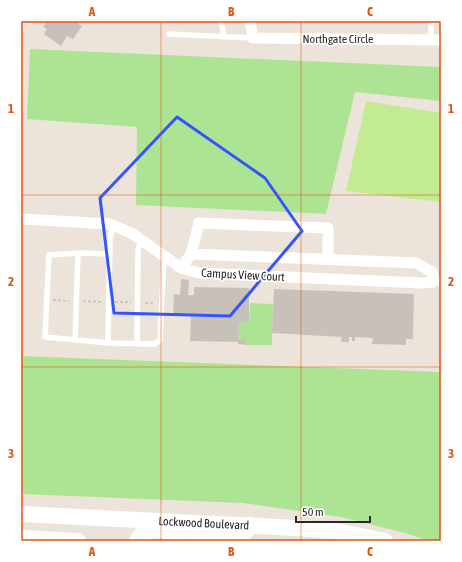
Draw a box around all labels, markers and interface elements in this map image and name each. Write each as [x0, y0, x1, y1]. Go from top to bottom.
text: A [88, 4, 96, 19]
text: B [228, 4, 235, 19]
text: C [367, 4, 373, 19]
street label: Northgate Circle [303, 32, 374, 46]
text: 1 [8, 101, 14, 116]
text: 1 [448, 101, 454, 116]
street label: Campus View Court [201, 266, 286, 284]
text: 2 [8, 274, 14, 289]
text: 2 [448, 274, 454, 289]
text: 3 [8, 446, 14, 461]
text: 3 [448, 446, 454, 461]
scale bar [296, 498, 370, 524]
text: 50 m [302, 505, 324, 519]
street label: Lockwood Boulevard [158, 514, 250, 533]
text: A [88, 544, 96, 559]
text: B [228, 544, 235, 559]
text: C [367, 544, 373, 559]

